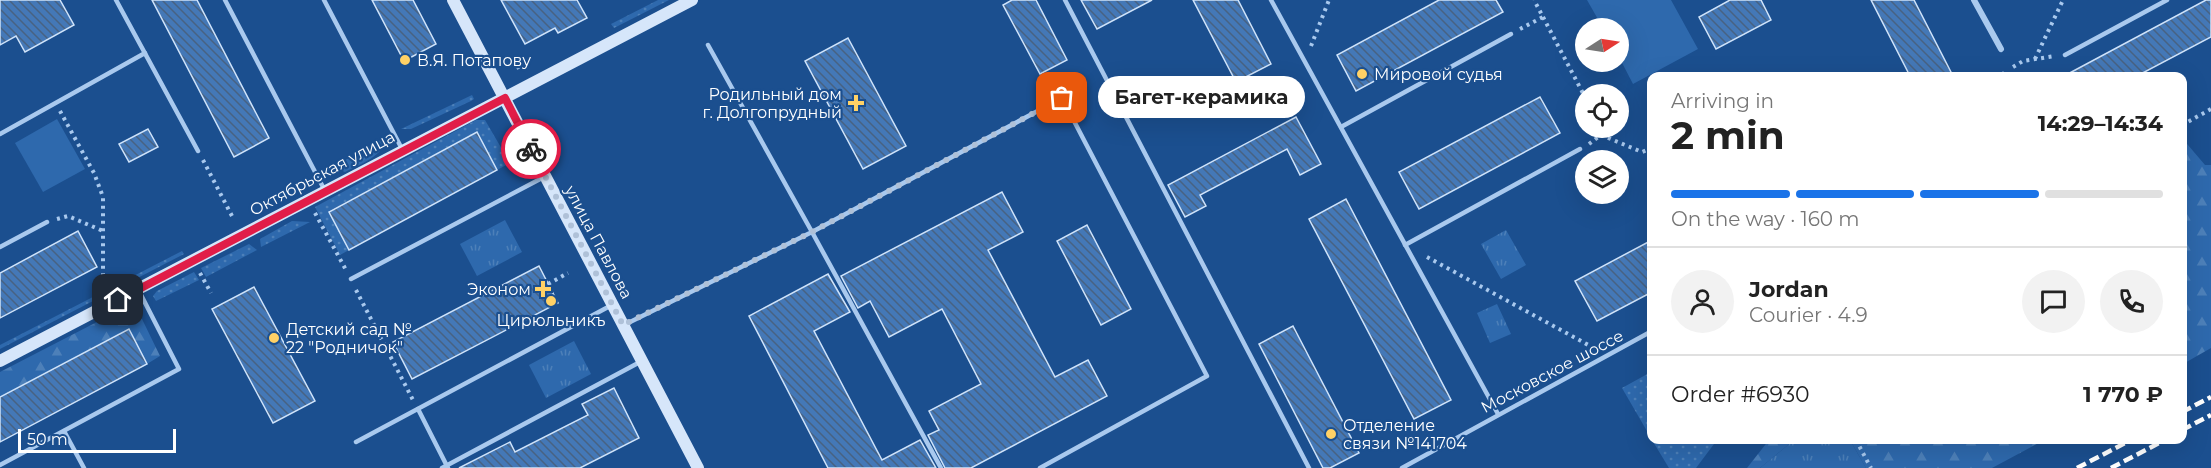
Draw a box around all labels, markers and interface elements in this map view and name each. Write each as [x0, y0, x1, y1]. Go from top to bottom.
north arrow [1575, 18, 1629, 72]
map controls [1575, 18, 1629, 204]
place label: В.Я. Потапову [417, 51, 531, 70]
marker: В.Я. Потапову [398, 53, 412, 67]
place label: Мировой судья [1374, 65, 1503, 84]
marker: Мировой судья [1355, 67, 1369, 81]
pin [1036, 72, 1087, 123]
callout: Багет-керамика [1098, 77, 1305, 119]
icon: bag [1045, 81, 1078, 114]
button: locate [1575, 84, 1629, 138]
place label: Родильный дом г. Долгопрудный [703, 85, 842, 122]
text: Багет-керамика [1115, 85, 1288, 109]
text: Arriving in [1671, 89, 1774, 113]
marker: Родильный дом г. Долгопрудный [847, 94, 865, 112]
text: 14:29–14:34 [2038, 110, 2163, 137]
text: 2 min [1671, 111, 1785, 159]
courier [501, 119, 561, 179]
street label: Октябрьская улица [246, 127, 398, 220]
icon: bike [515, 133, 548, 166]
button: layers [1575, 150, 1629, 204]
street label: улица Павлова [560, 181, 636, 302]
text: On the way · 160 m [1671, 207, 1860, 231]
button: person [1671, 270, 1734, 333]
button: chat [2022, 270, 2085, 333]
button: phone [2100, 270, 2163, 333]
pin [92, 274, 143, 325]
text: Jordan [1749, 276, 1829, 303]
place label: Эконом [467, 280, 531, 299]
marker: Эконом [536, 282, 550, 296]
icon: home [101, 283, 134, 316]
marker: Цирюльникъ [544, 294, 558, 308]
text: Courier · 4.9 [1749, 303, 1868, 327]
place label: Цирюльникъ [497, 311, 606, 330]
place label: Детский сад № 22 "Родничок" [286, 320, 412, 357]
street label: Московское шоссе [1478, 326, 1627, 417]
marker: Детский сад № 22 "Родничок" [267, 331, 281, 345]
text: Order #6930 [1671, 381, 1810, 408]
text: 1 770 ₽ [2083, 381, 2163, 408]
place label: Отделение связи №141704 [1343, 416, 1467, 453]
scale bar [18, 426, 176, 454]
marker: Отделение связи №141704 [1324, 427, 1338, 441]
text: 50 m [27, 430, 68, 449]

